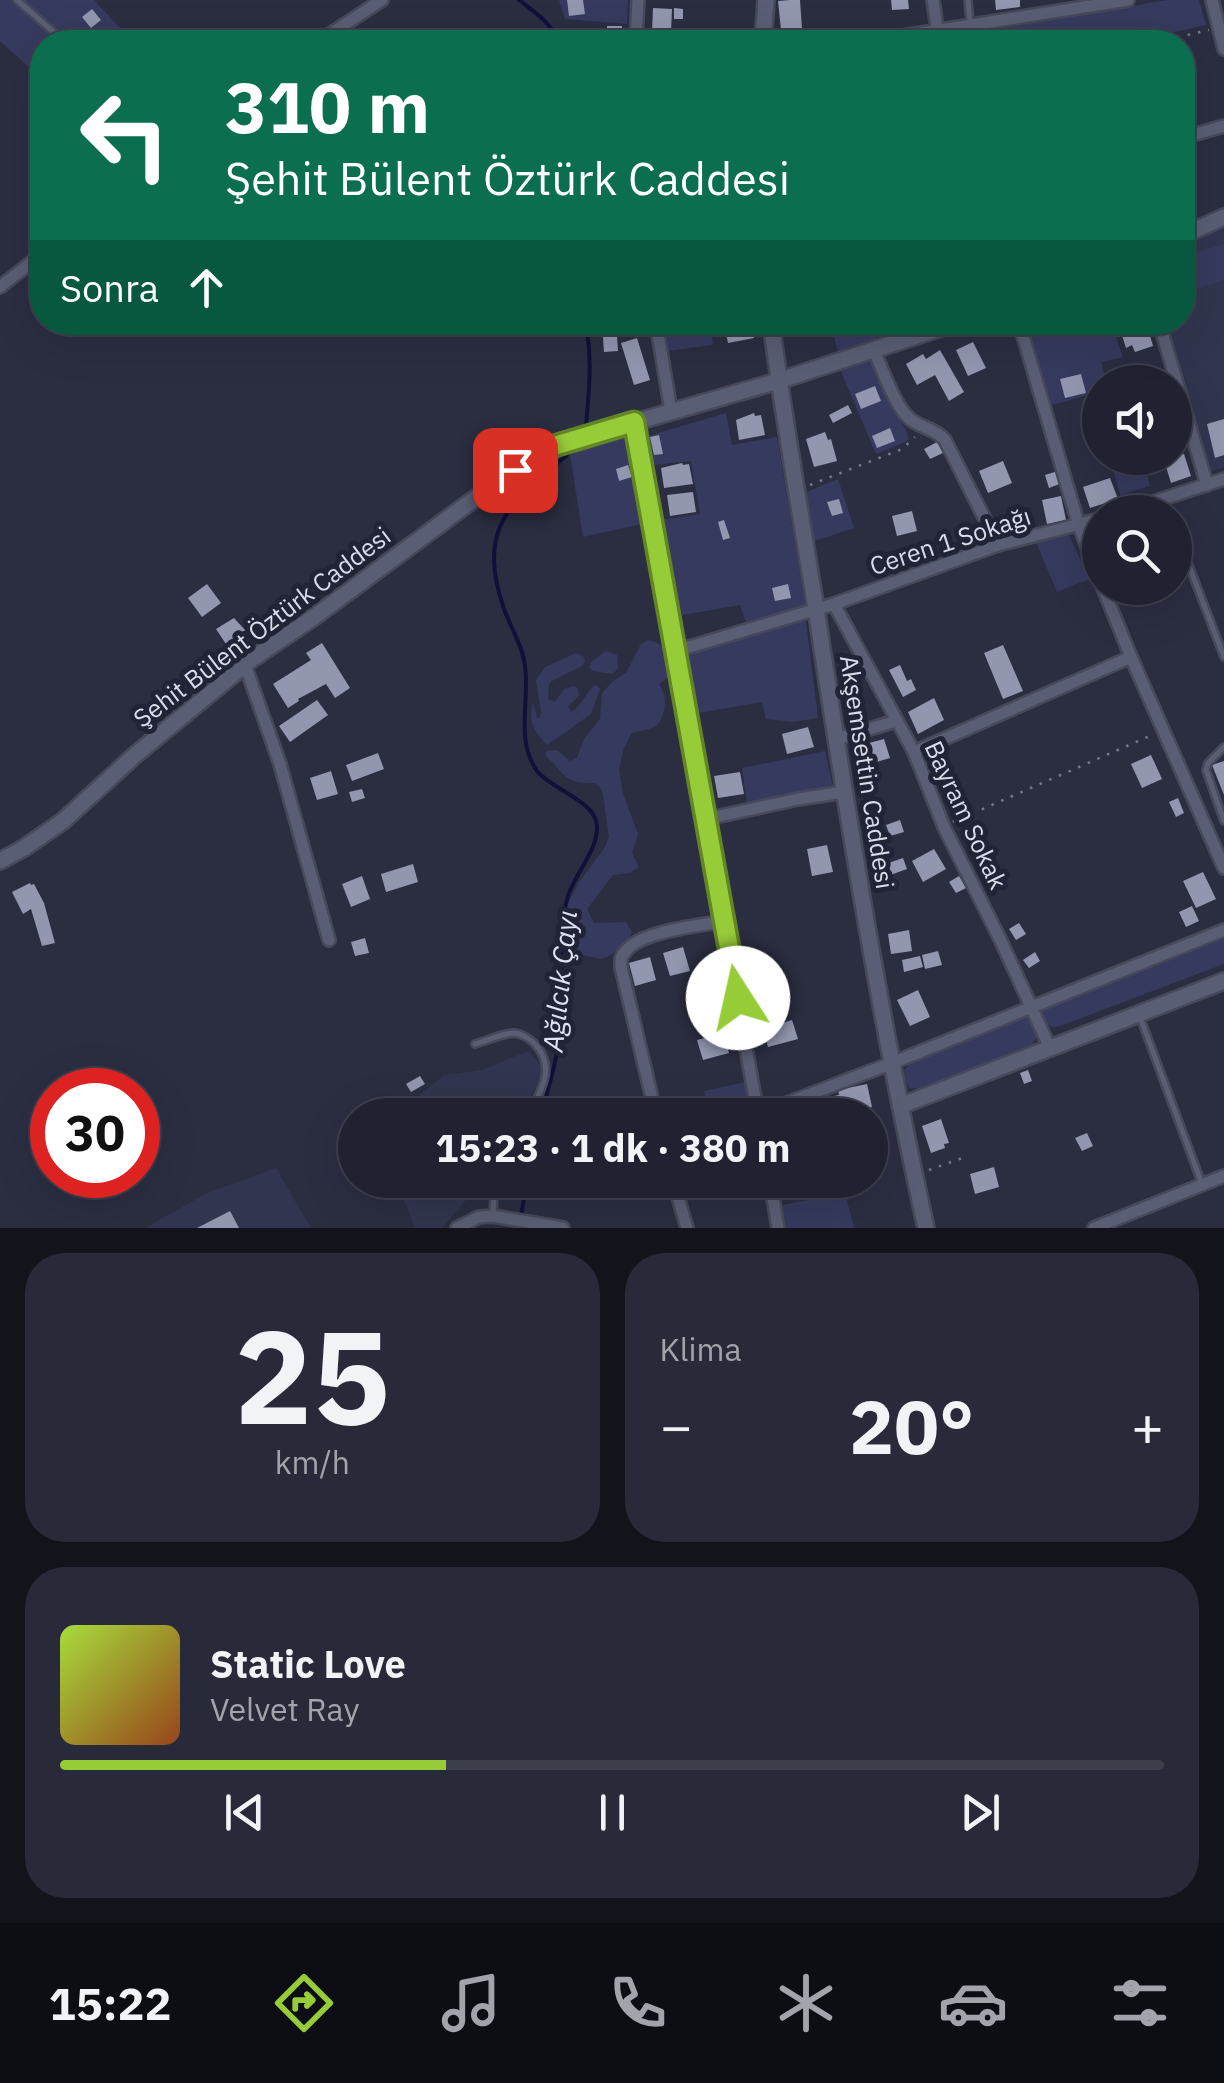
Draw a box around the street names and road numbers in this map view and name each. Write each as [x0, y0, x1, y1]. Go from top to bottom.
street label: Ceren 1 Sokağı [865, 499, 1035, 582]
street label: Şehit Bülent Öztürk Caddesi [126, 519, 397, 734]
street label: Akşemsettin Caddesi [833, 653, 902, 891]
street label: Bayram Sokak [918, 735, 1015, 894]

